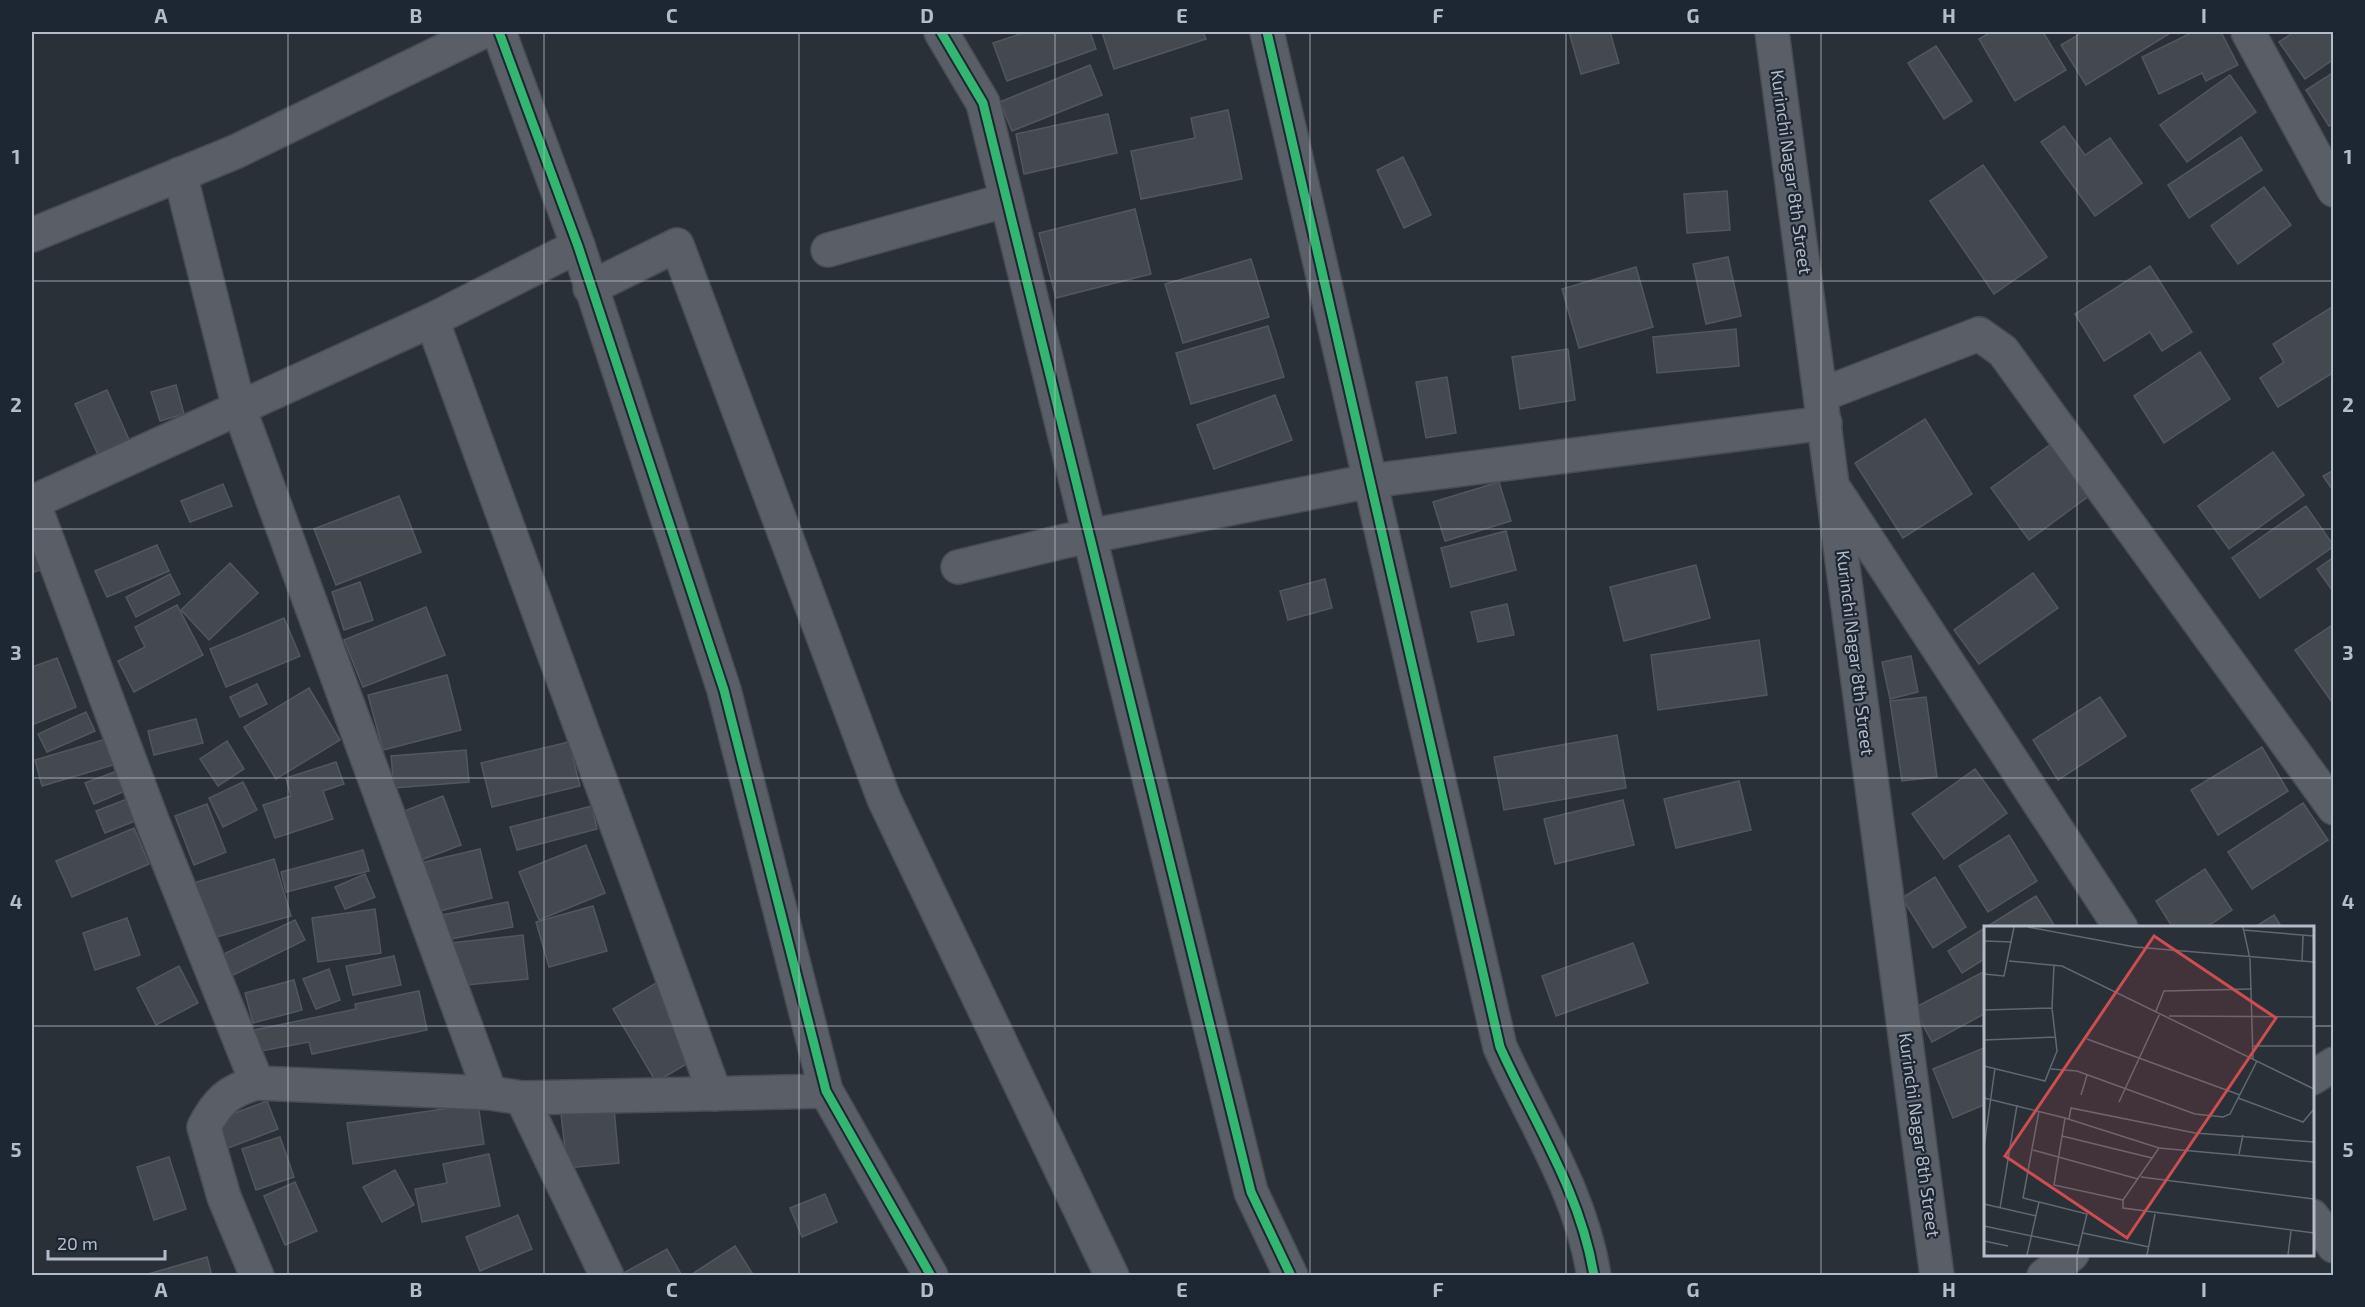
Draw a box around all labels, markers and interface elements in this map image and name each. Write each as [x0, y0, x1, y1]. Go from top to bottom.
text: A [154, 3, 168, 27]
text: B [410, 3, 422, 27]
text: C [666, 3, 678, 27]
text: D [920, 3, 934, 27]
text: E [1176, 3, 1188, 27]
text: F [1432, 3, 1444, 27]
text: G [1687, 3, 1699, 27]
text: H [1942, 3, 1956, 27]
text: I [2201, 3, 2207, 27]
street label: Kurinchi Nagar 8th Street [1767, 68, 1817, 276]
text: 1 [12, 144, 20, 168]
text: 1 [2344, 144, 2352, 168]
text: 2 [10, 392, 22, 416]
text: 2 [2342, 392, 2354, 416]
street label: Kurinchi Nagar 8th Street [1833, 549, 1879, 757]
text: 3 [10, 640, 22, 664]
text: 3 [2342, 640, 2354, 664]
text: 4 [10, 889, 23, 913]
text: 4 [2342, 889, 2355, 913]
inset map [1984, 926, 2314, 1256]
street label: Kurinchi Nagar 8th Street [1895, 1031, 1945, 1239]
text: 5 [10, 1137, 22, 1161]
text: 5 [2342, 1137, 2354, 1161]
scale bar [48, 1223, 165, 1261]
text: 20 m [57, 1232, 98, 1254]
text: A [154, 1277, 168, 1301]
text: B [410, 1277, 422, 1301]
text: C [666, 1277, 678, 1301]
text: D [920, 1277, 934, 1301]
text: E [1176, 1277, 1188, 1301]
text: F [1432, 1277, 1444, 1301]
text: G [1687, 1277, 1699, 1301]
text: H [1942, 1277, 1956, 1301]
text: I [2201, 1277, 2207, 1301]

